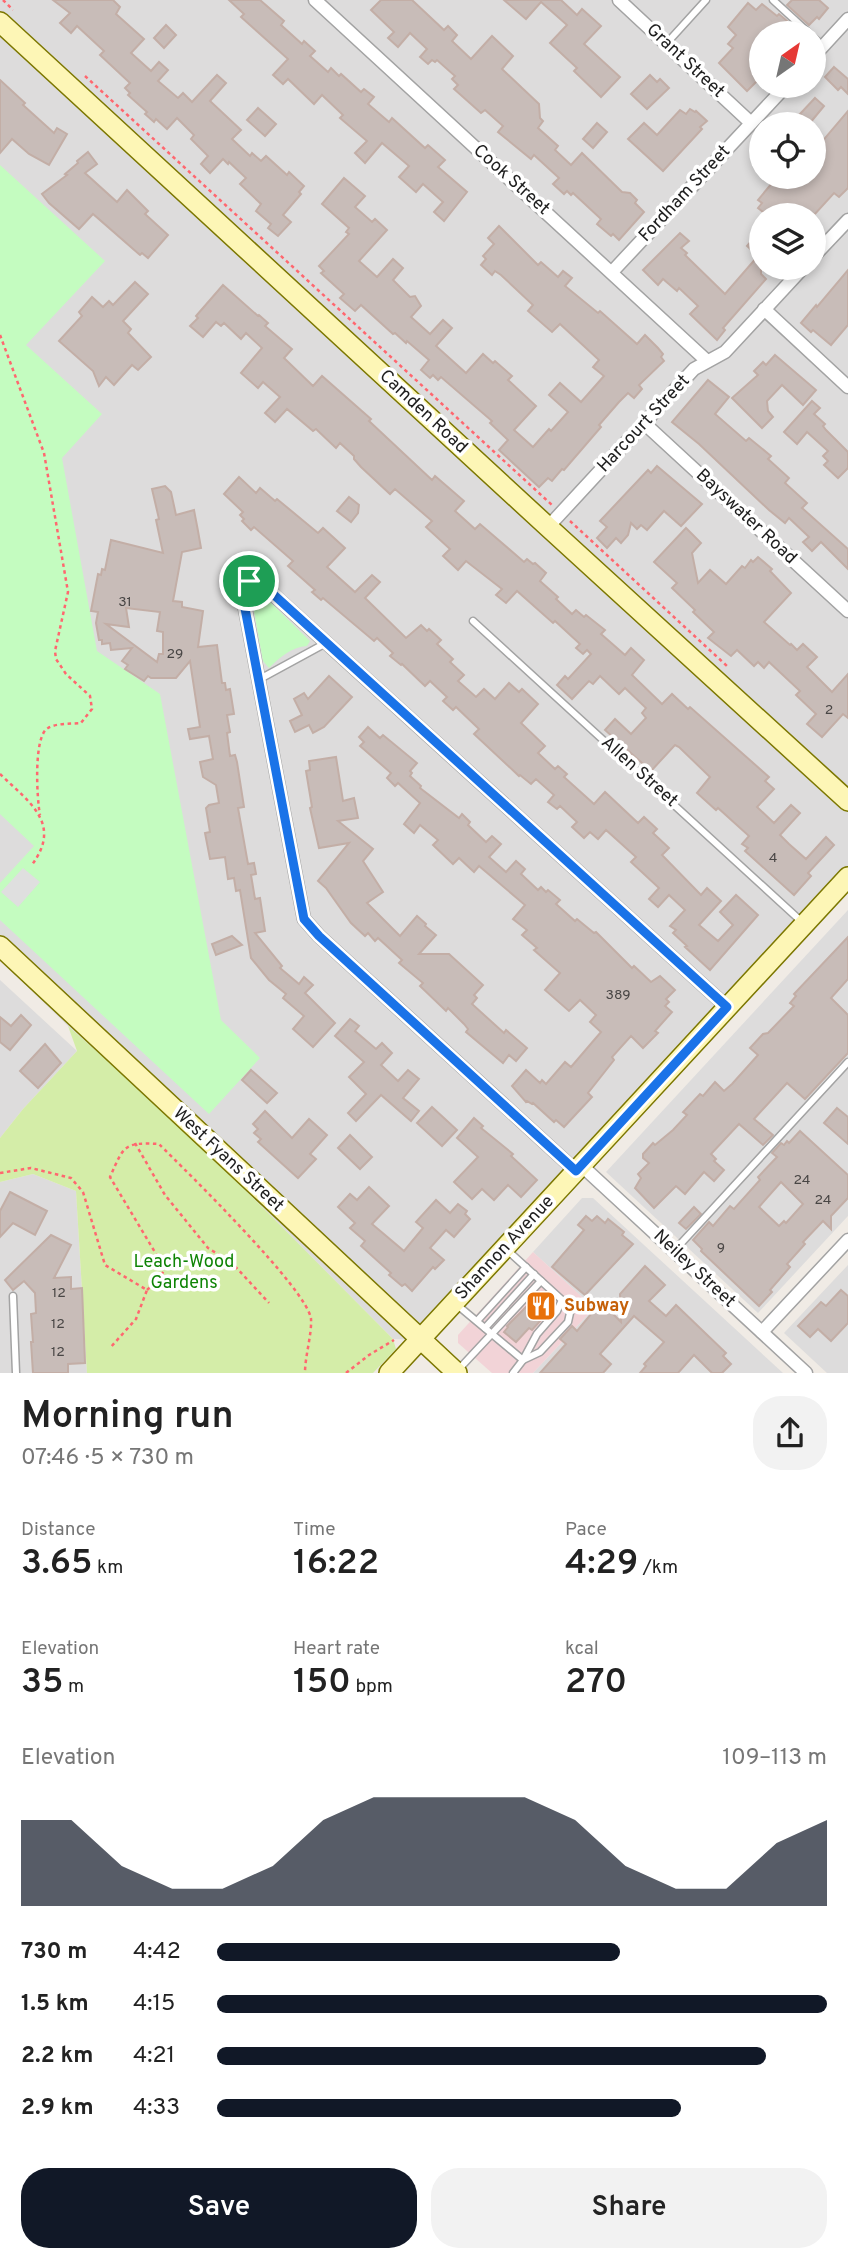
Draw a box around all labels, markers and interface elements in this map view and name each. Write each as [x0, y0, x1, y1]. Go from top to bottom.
street label: Grant Street [641, 19, 729, 103]
north arrow [749, 21, 826, 98]
map controls [749, 21, 826, 280]
button: locate [749, 112, 826, 189]
street label: Cook Street [468, 140, 554, 220]
street label: Fordham Street [634, 141, 736, 247]
button: layers [749, 203, 826, 280]
street label: Camden Road [374, 365, 472, 459]
street label: Harcourt Street [593, 370, 695, 478]
street label: Bayswater Road [691, 464, 801, 570]
pin [219, 551, 279, 611]
icon: arrive [230, 562, 268, 600]
house number: 31 [118, 594, 132, 611]
house number: 29 [167, 646, 183, 663]
house number: 2 [825, 702, 833, 719]
street label: Allen Street [596, 732, 682, 812]
house number: 4 [769, 850, 777, 867]
house number: 389 [605, 987, 631, 1004]
street label: West Fyans Street [168, 1103, 288, 1217]
house number: 24 [793, 1172, 811, 1189]
street label: Shannon Avenue [450, 1191, 560, 1305]
house number: 24 [814, 1192, 832, 1209]
street label: Neiley Street [648, 1225, 740, 1313]
house number: 9 [717, 1240, 725, 1257]
park label: Leach-Wood Gardens [134, 1251, 234, 1295]
house number: 12 [52, 1285, 66, 1302]
restaurant icon: Subway [524, 1289, 558, 1323]
place label: Subway [564, 1295, 629, 1318]
house number: 12 [51, 1316, 65, 1333]
house number: 12 [51, 1344, 65, 1361]
text: Morning run [21, 1393, 234, 1442]
button: share [753, 1396, 827, 1470]
text: 07:46 · 5 × 730 m [21, 1444, 194, 1473]
text: Distance [21, 1518, 96, 1542]
text: Time [293, 1518, 336, 1542]
text: Pace [565, 1518, 607, 1542]
text: 3.65 [21, 1542, 93, 1586]
text: 16:22 [293, 1542, 379, 1586]
text: 4:29 [565, 1542, 638, 1586]
text: km [93, 1556, 123, 1580]
text: /km [638, 1556, 678, 1580]
text: Elevation [21, 1637, 99, 1661]
text: Heart rate [293, 1637, 380, 1661]
text: kcal [565, 1637, 599, 1661]
text: 35 [21, 1661, 64, 1705]
text: 150 [293, 1661, 351, 1705]
text: 270 [565, 1661, 627, 1705]
text: m [64, 1675, 84, 1699]
text: bpm [351, 1675, 393, 1699]
text: Elevation [21, 1744, 116, 1773]
text: 109–113 m [722, 1744, 827, 1773]
text: 730 m [21, 1938, 87, 1967]
text: 4:42 [133, 1938, 181, 1967]
text: 1.5 km [21, 1990, 89, 2019]
text: 4:15 [133, 1990, 175, 2019]
text: 2.2 km [21, 2042, 94, 2071]
text: 4:21 [133, 2042, 175, 2071]
text: 2.9 km [21, 2094, 94, 2123]
text: 4:33 [133, 2094, 180, 2123]
button: Save [21, 2168, 417, 2248]
button: Share [431, 2168, 827, 2248]

